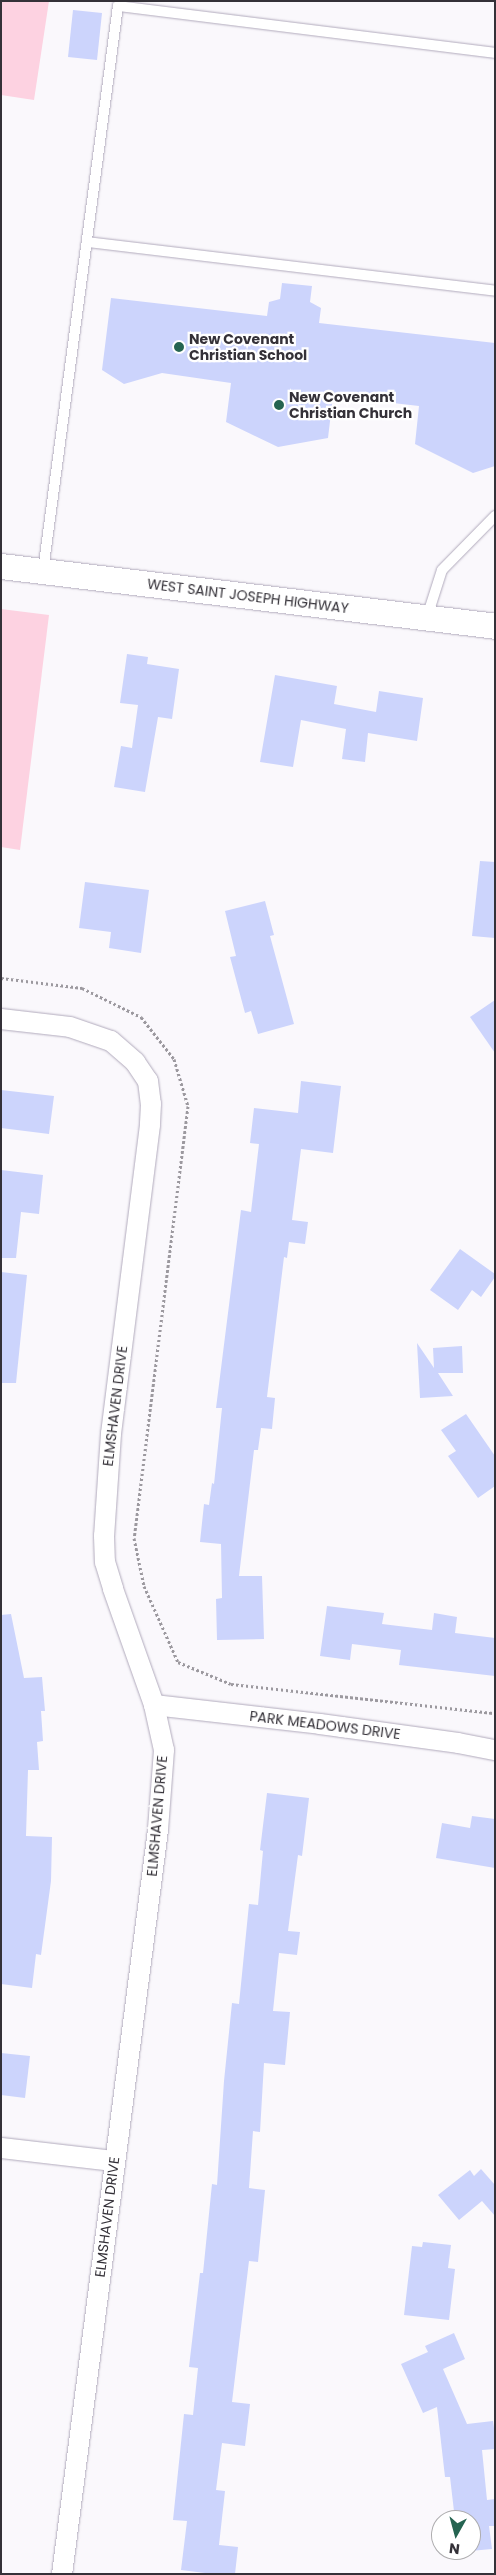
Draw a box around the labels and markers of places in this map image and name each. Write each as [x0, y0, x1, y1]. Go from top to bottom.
place label: New Covenant Christian School [189, 331, 307, 364]
marker: New Covenant Christian School [173, 341, 185, 353]
place label: New Covenant Christian Church [289, 389, 412, 422]
marker: New Covenant Christian Church [273, 399, 285, 411]

